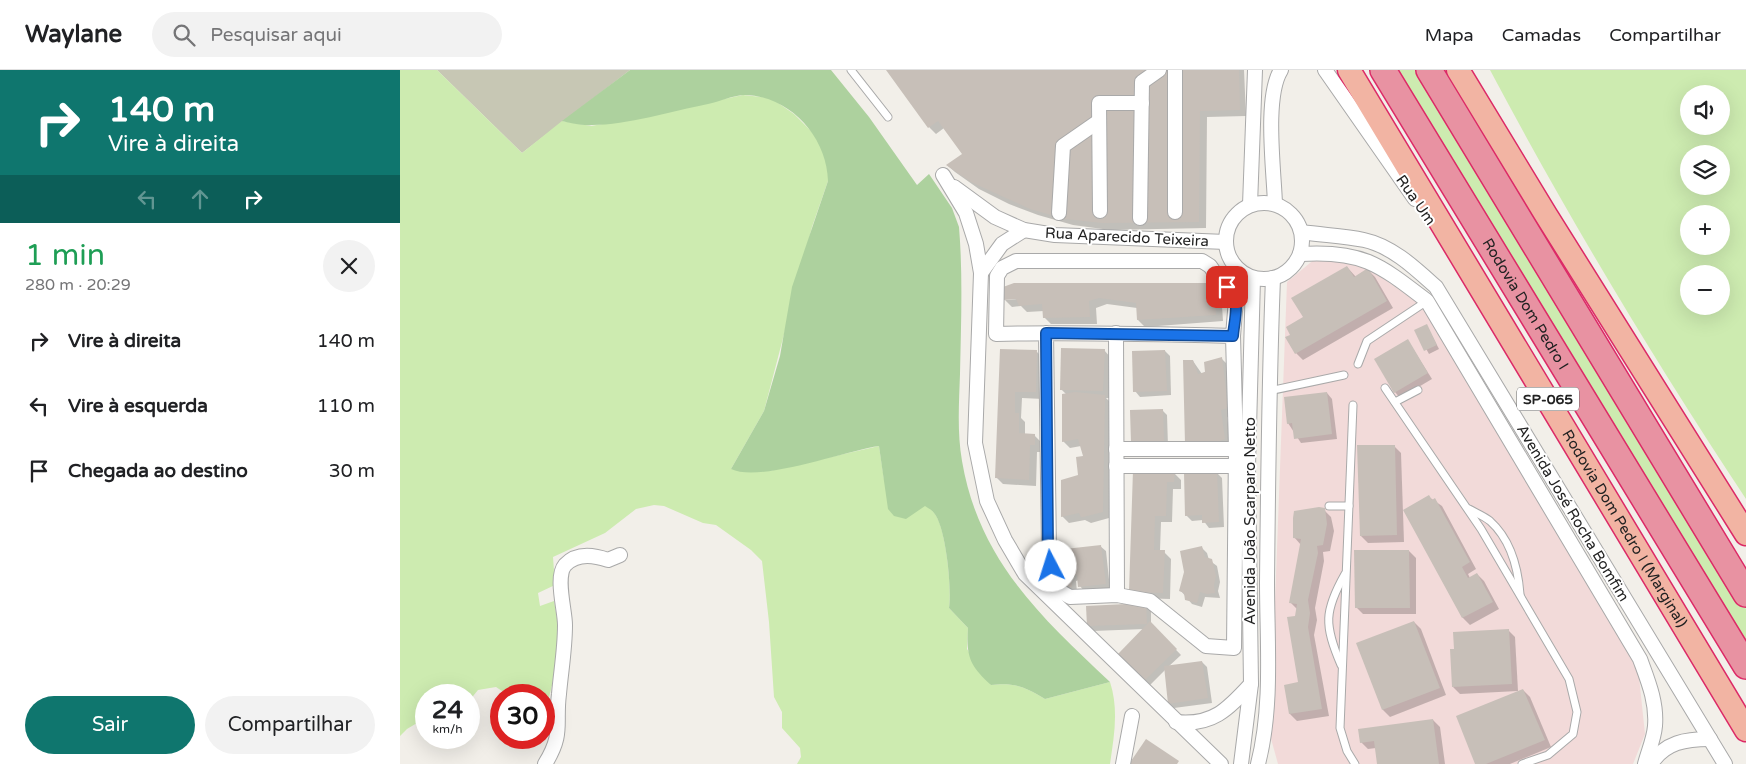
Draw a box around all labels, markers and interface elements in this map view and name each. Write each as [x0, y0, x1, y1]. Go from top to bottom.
search box [152, 12, 502, 57]
text: Waylane [25, 20, 122, 49]
icon: search [170, 21, 198, 49]
text: Pesquisar aqui [210, 24, 342, 46]
text: Mapa [1425, 24, 1474, 46]
text: Camadas [1502, 24, 1581, 46]
text: Compartilhar [1609, 24, 1721, 46]
map controls [1680, 85, 1730, 315]
button: sound [1680, 85, 1730, 135]
text: 140 m [108, 89, 215, 131]
icon: right [25, 90, 90, 155]
text: Vire à direita [108, 131, 239, 157]
button: layers [1680, 145, 1730, 195]
street label: Rua Um [1392, 171, 1440, 229]
icon: left [133, 185, 161, 213]
icon: ahead [186, 185, 214, 213]
icon: right [239, 185, 267, 213]
button: + [1680, 205, 1730, 255]
street label: Rua Aparecido Teixeira [1045, 224, 1209, 250]
street label: Rodovia Dom Pedro I [1479, 235, 1572, 373]
text: 1 min [25, 237, 105, 274]
button: close [323, 240, 375, 292]
button: − [1680, 265, 1730, 315]
pin [1206, 266, 1248, 308]
icon: arrive [1213, 273, 1241, 301]
text: 280 m · 20:29 [25, 275, 131, 295]
icon: right [25, 327, 53, 355]
text: Vire à direita [68, 330, 181, 352]
text: 140 m [317, 330, 375, 352]
road number: SP-065 [1517, 388, 1579, 410]
icon: left [25, 392, 53, 420]
text: Vire à esquerda [68, 395, 208, 417]
text: 110 m [317, 395, 375, 417]
street label: Avenida João Scarparo Netto [1241, 417, 1259, 625]
street label: Avenida José Rocha Bomfim [1513, 421, 1633, 605]
street label: Rodovia Dom Pedro I (Marginal) [1558, 426, 1691, 631]
icon: arrive [25, 457, 53, 485]
text: Chegada ao destino [68, 460, 248, 482]
text: 30 m [329, 460, 375, 482]
position arrow [1024, 539, 1076, 591]
speed limit sign: 30 [490, 684, 555, 749]
text: 24 [432, 695, 463, 725]
button: Sair [25, 696, 195, 754]
button: Compartilhar [205, 696, 375, 754]
text: km/h [432, 722, 463, 736]

